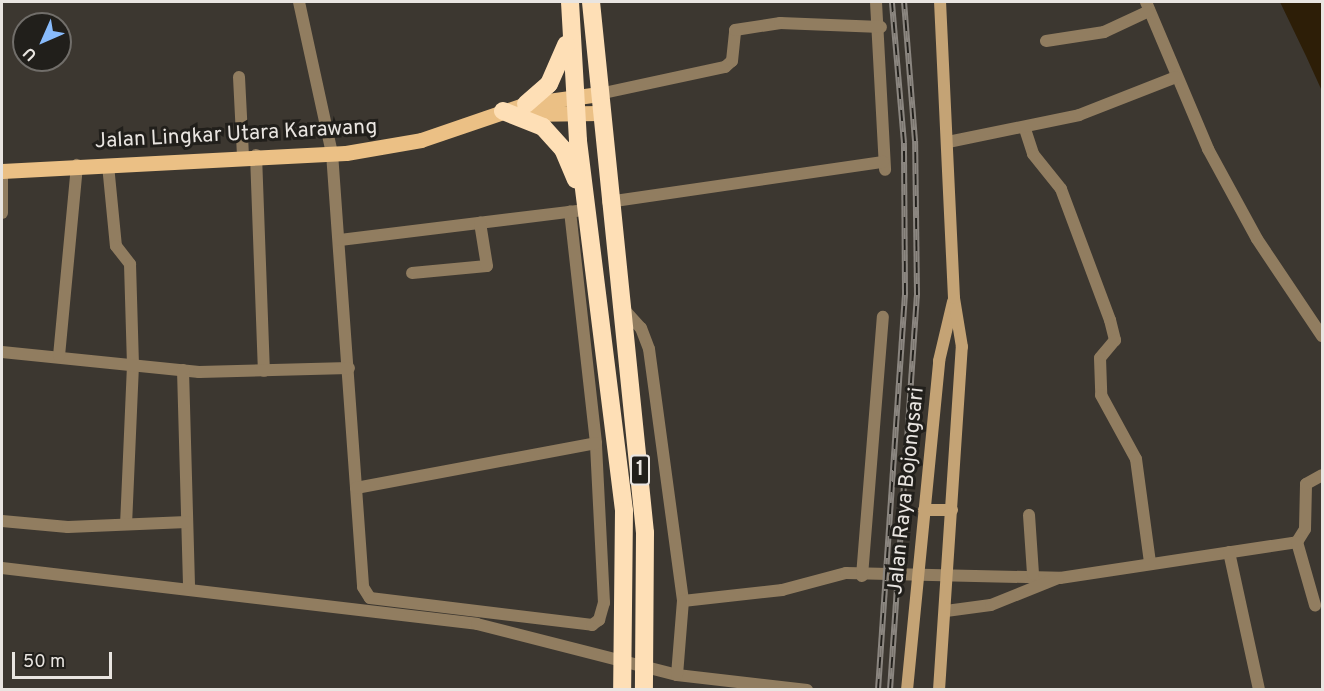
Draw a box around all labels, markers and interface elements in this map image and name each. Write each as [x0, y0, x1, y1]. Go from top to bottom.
north arrow [12, 12, 72, 72]
text: U [20, 42, 42, 64]
street label: Jalan Lingkar Utara Karawang [94, 115, 378, 155]
street label: Jalan Raya Bojongsari [884, 386, 930, 596]
road number: 1 [630, 453, 650, 487]
scale bar [15, 640, 116, 678]
text: 50 m [23, 651, 65, 674]

